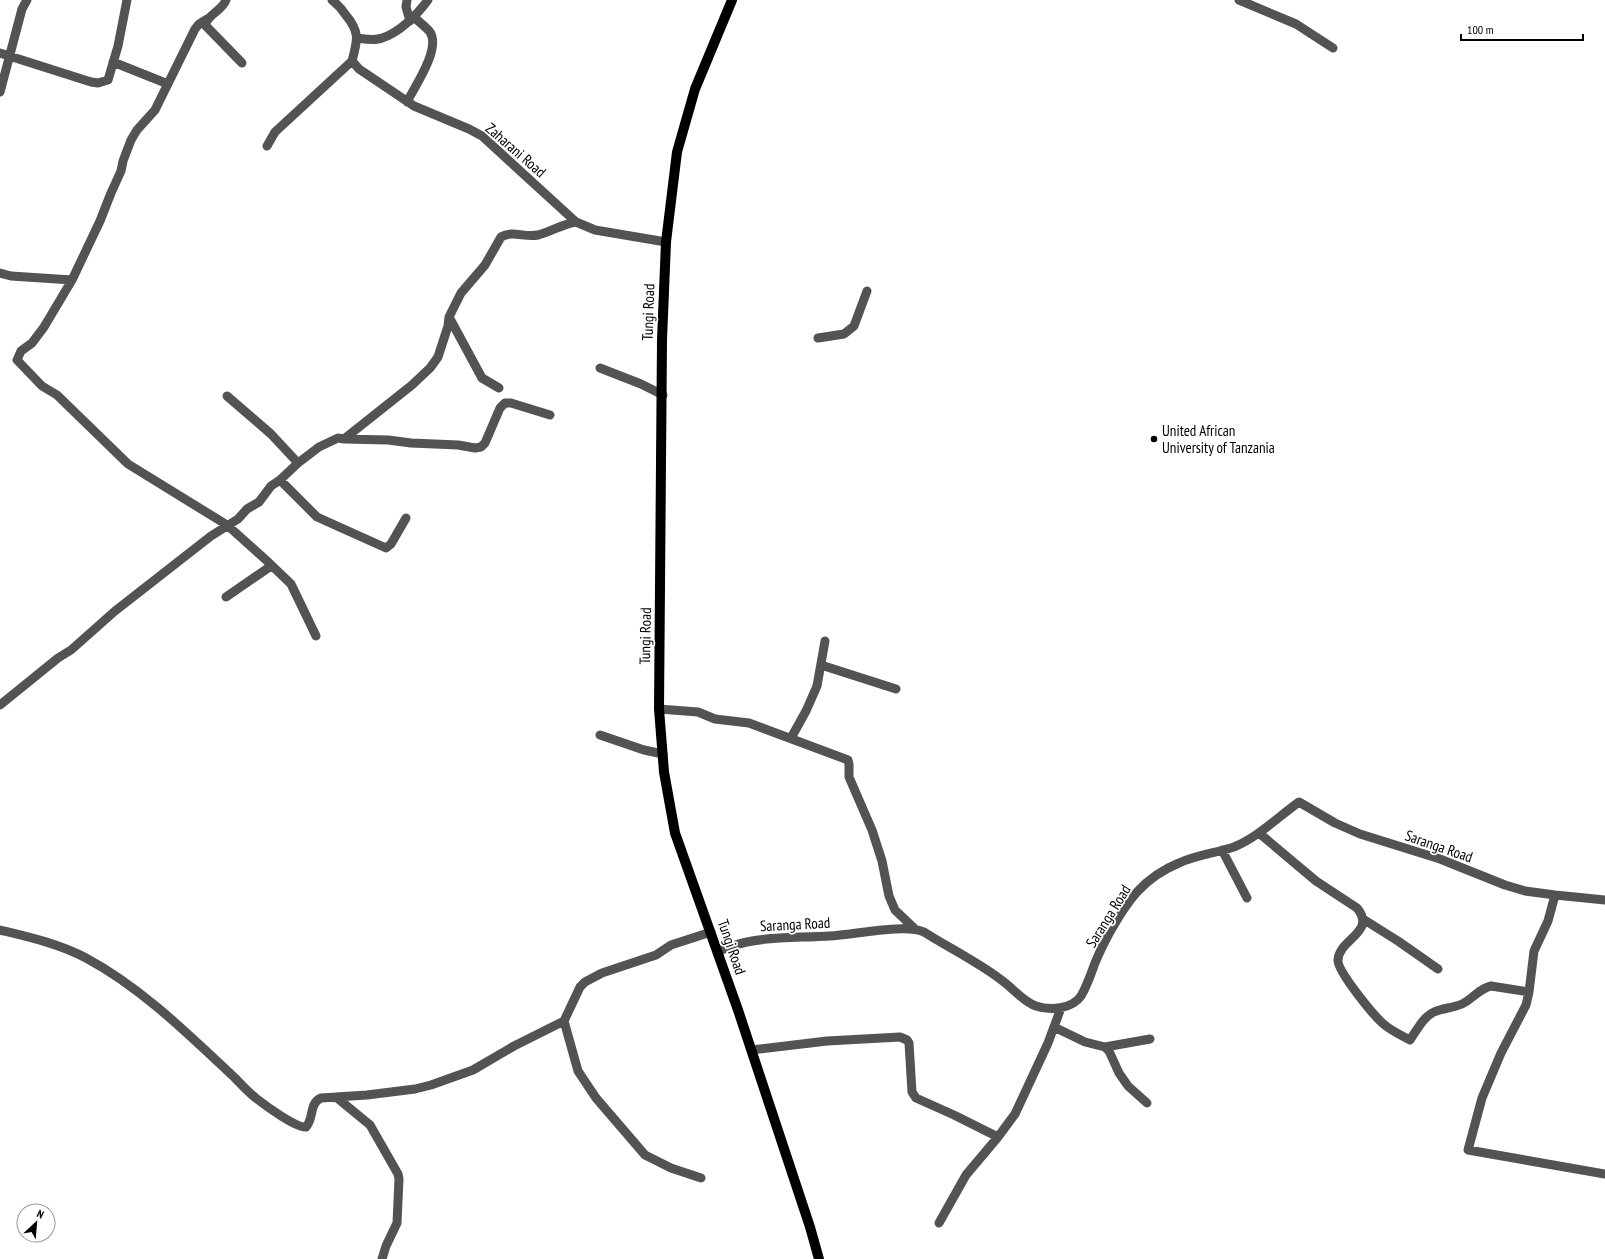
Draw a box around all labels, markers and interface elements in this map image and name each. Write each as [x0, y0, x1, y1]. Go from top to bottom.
scale bar [1461, 16, 1583, 42]
text: 100 m [1467, 22, 1494, 37]
street label: Zaharani Road [482, 119, 550, 181]
street label: Tungi Road [638, 283, 658, 341]
place label: United African University of Tanzania [1162, 421, 1275, 457]
marker: United African University of Tanzania [1149, 434, 1159, 444]
street label: Tungi Road [635, 607, 655, 665]
street label: Saranga Road [1403, 826, 1475, 866]
street label: Saranga Road [1081, 881, 1135, 951]
street label: Saranga Road [759, 913, 831, 935]
street label: Tungi Road [714, 917, 750, 977]
north arrow [16, 1203, 56, 1243]
text: N [35, 1206, 46, 1222]

